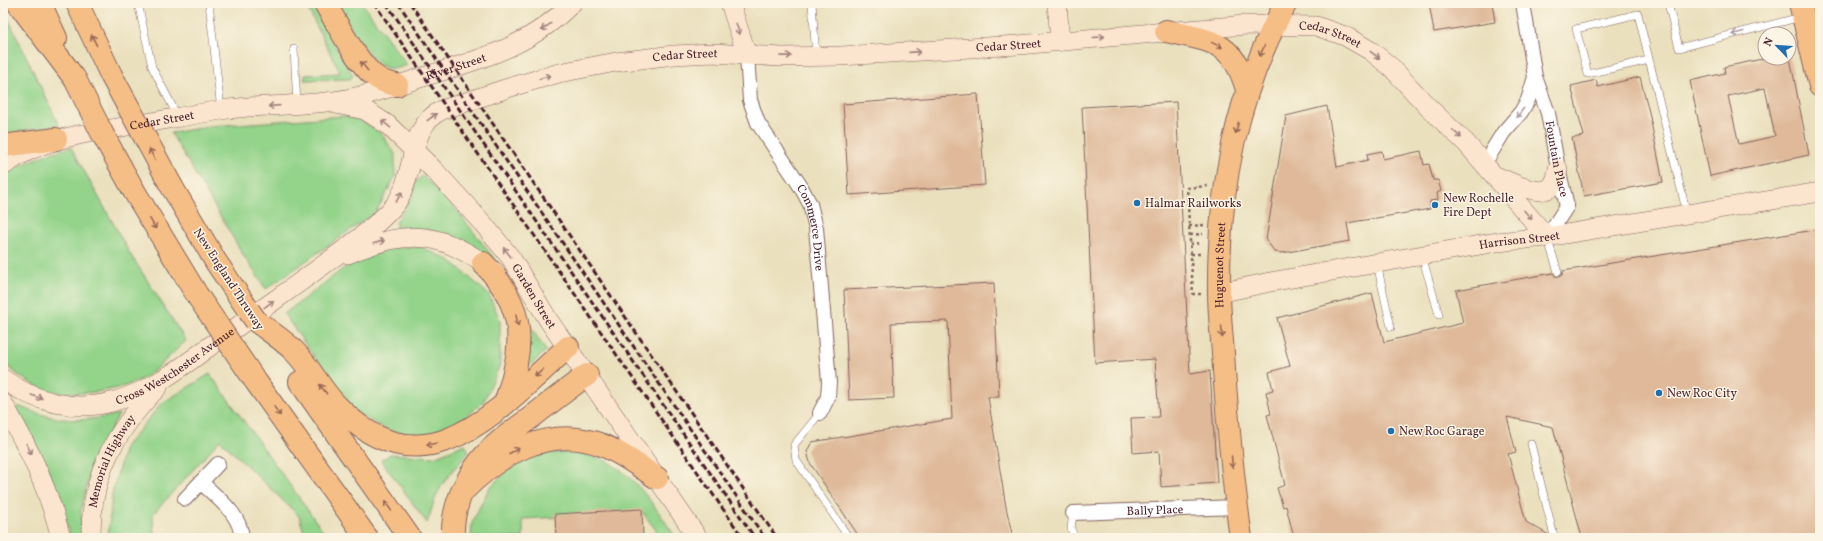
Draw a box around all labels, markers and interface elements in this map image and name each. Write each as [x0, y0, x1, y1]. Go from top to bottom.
street label: Cedar Street [1299, 18, 1364, 53]
one-way arrow [540, 23, 551, 31]
one-way arrow [734, 23, 742, 35]
north arrow [1757, 26, 1797, 66]
one-way arrow [1732, 30, 1745, 38]
one-way arrow [1092, 34, 1105, 41]
one-way arrow [90, 35, 97, 47]
street label: Cedar Street [976, 36, 1042, 57]
text: N [1761, 36, 1778, 49]
one-way arrow [1211, 42, 1223, 49]
one-way arrow [1258, 44, 1265, 56]
street label: Cedar Street [652, 46, 718, 67]
one-way arrow [908, 49, 921, 56]
street label: River Street [424, 50, 489, 85]
one-way arrow [1370, 50, 1381, 59]
one-way arrow [779, 52, 792, 60]
one-way arrow [360, 60, 369, 71]
one-way arrow [539, 73, 552, 80]
one-way arrow [268, 102, 281, 109]
one-way arrow [1515, 107, 1524, 118]
street label: Cedar Street [129, 108, 196, 135]
one-way arrow [426, 113, 437, 121]
one-way arrow [381, 119, 391, 129]
street label: Fountain Place [1541, 120, 1572, 199]
one-way arrow [1232, 121, 1240, 134]
one-way arrow [1452, 129, 1462, 139]
one-way arrow [148, 148, 156, 160]
street label: Commerce Drive [792, 182, 827, 272]
one-way arrow [396, 191, 404, 203]
place label: New Rochelle Fire Dept [1443, 191, 1514, 221]
place label: Halmar Railworks [1145, 196, 1241, 212]
marker: Halmar Railworks [1132, 198, 1142, 208]
marker: New Rochelle Fire Dept [1430, 200, 1440, 210]
one-way arrow [1523, 209, 1532, 219]
one-way arrow [150, 218, 158, 230]
street label: Huguenot Street [1212, 221, 1230, 308]
street label: New England Thruway [189, 225, 267, 334]
street label: Harrison Street [1478, 228, 1561, 254]
one-way arrow [373, 238, 386, 245]
one-way arrow [502, 247, 511, 258]
street label: Garden Street [507, 261, 559, 332]
one-way arrow [263, 300, 274, 309]
one-way arrow [513, 313, 521, 326]
street label: Cross Westchester Avenue [114, 324, 238, 409]
one-way arrow [1218, 325, 1225, 338]
one-way arrow [533, 369, 544, 378]
one-way arrow [319, 383, 328, 394]
place label: New Roc City [1667, 386, 1738, 402]
marker: New Roc City [1654, 388, 1664, 398]
one-way arrow [31, 394, 43, 402]
one-way arrow [273, 405, 281, 416]
street label: Memorial Highway [86, 411, 140, 509]
place label: New Roc Garage [1399, 424, 1485, 440]
marker: New Roc Garage [1386, 426, 1396, 436]
one-way arrow [426, 440, 439, 448]
one-way arrow [25, 443, 33, 455]
one-way arrow [508, 447, 520, 455]
one-way arrow [1229, 455, 1236, 468]
one-way arrow [384, 501, 392, 512]
street label: Bally Place [1126, 502, 1184, 520]

